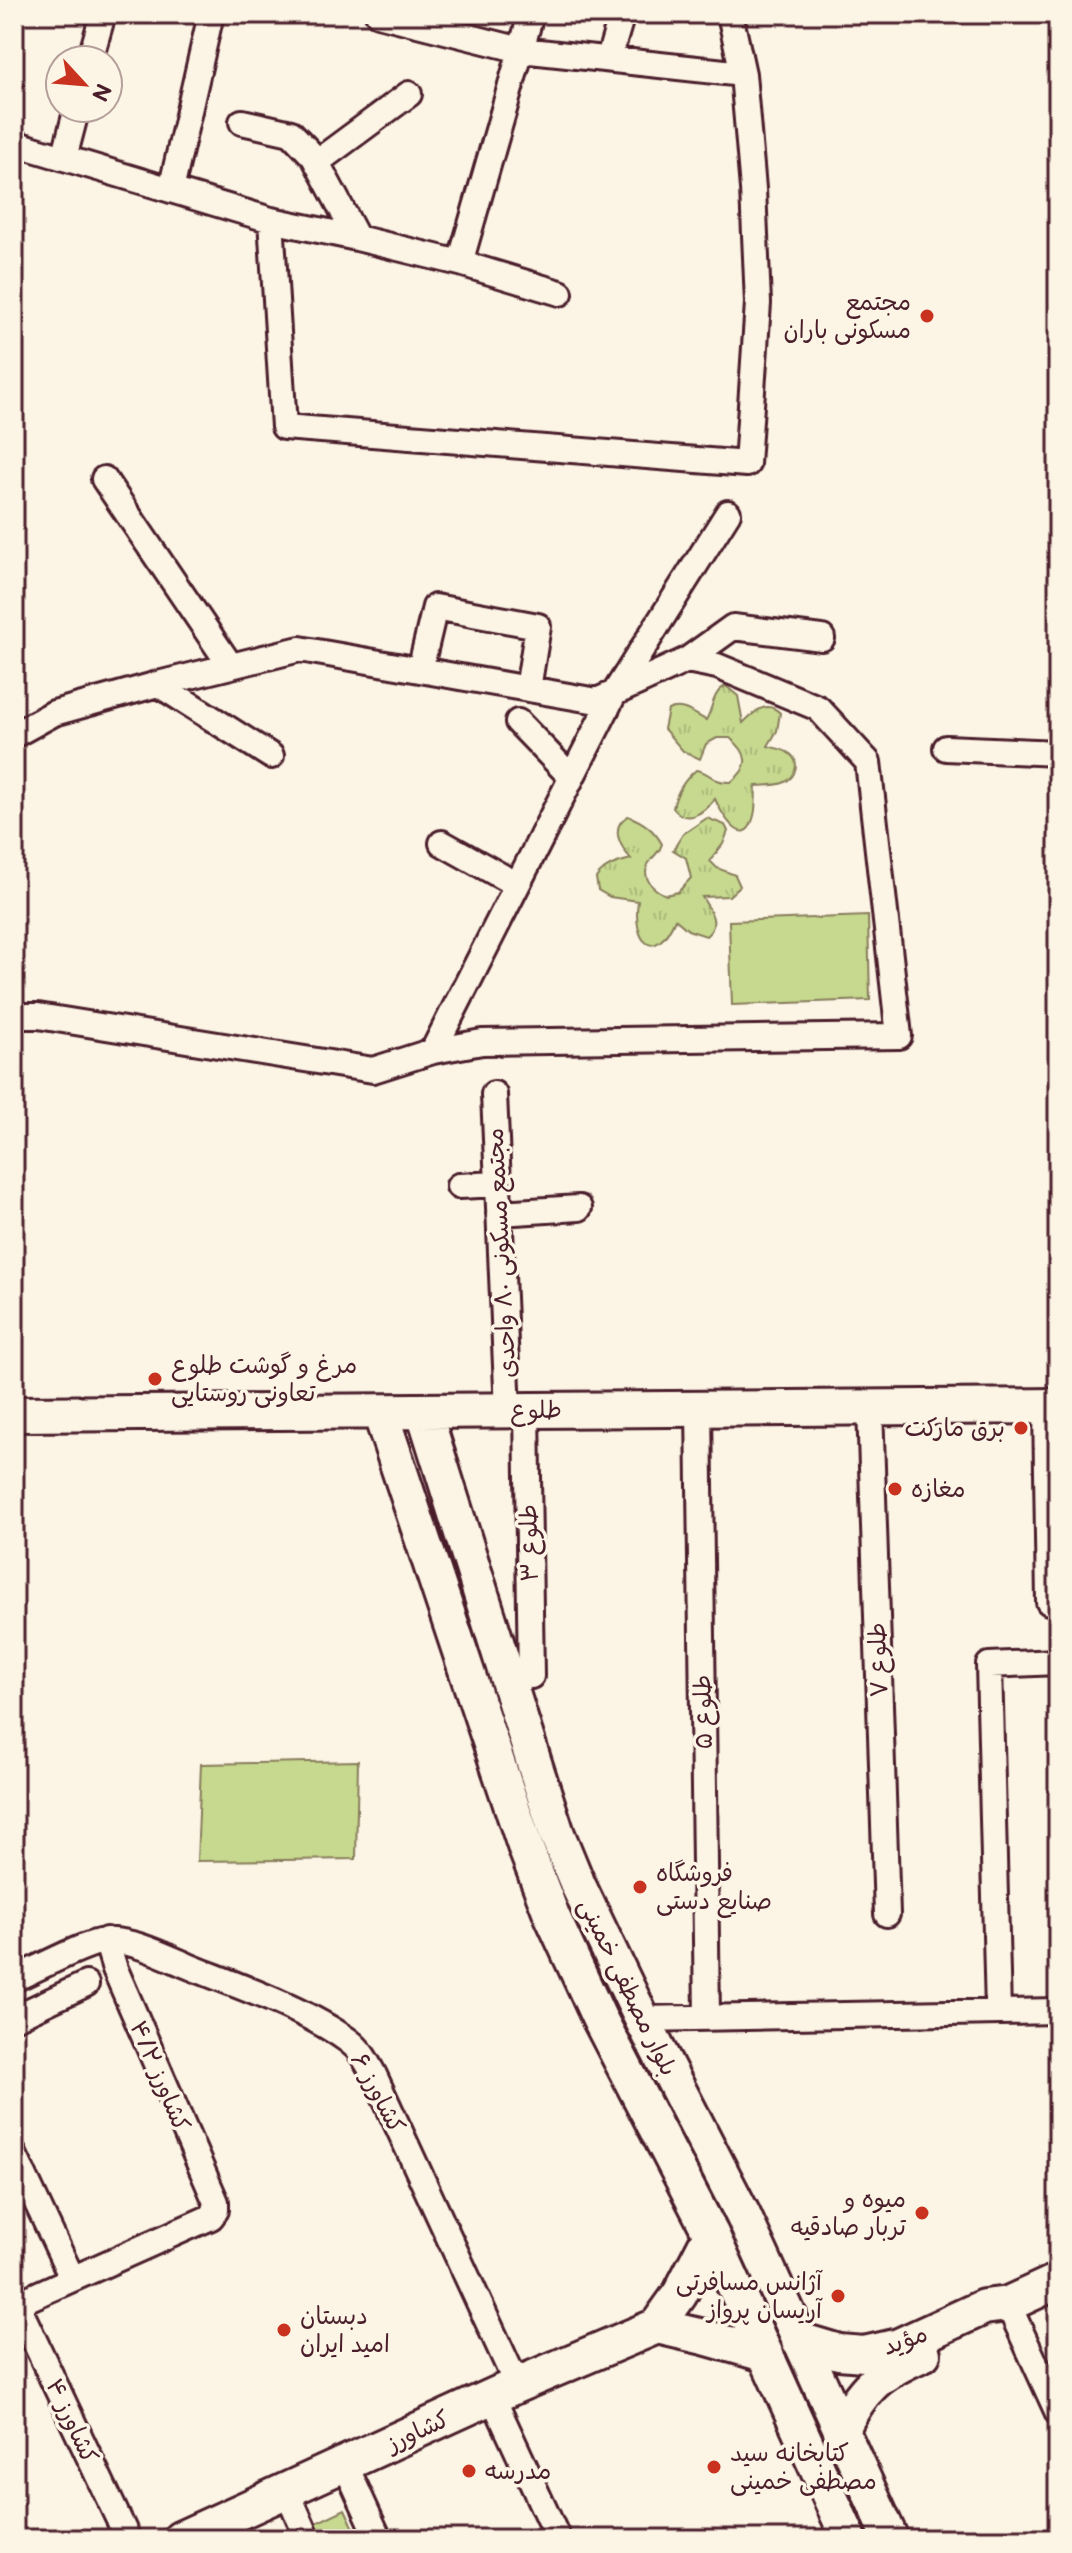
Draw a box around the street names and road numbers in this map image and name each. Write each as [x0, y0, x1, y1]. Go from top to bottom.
street label: مجتمع مسکونی ۸۰ واحدی [480, 1127, 525, 1379]
street label: طلوع [510, 1396, 562, 1427]
street label: طلوع ۳ [514, 1504, 547, 1582]
street label: طلوع ۷ [863, 1622, 896, 1698]
street label: طلوع ۵ [688, 1674, 721, 1750]
street label: بلوار مصطفی خمینی [572, 1894, 683, 2081]
street label: کشاورز ۴/۲ [123, 2016, 196, 2136]
street label: کشاورز ۶ [344, 2048, 411, 2138]
street label: مؤید [879, 2319, 932, 2362]
street label: کشاورز ۴ [39, 2374, 104, 2468]
street label: کشاورز [380, 2404, 454, 2459]

